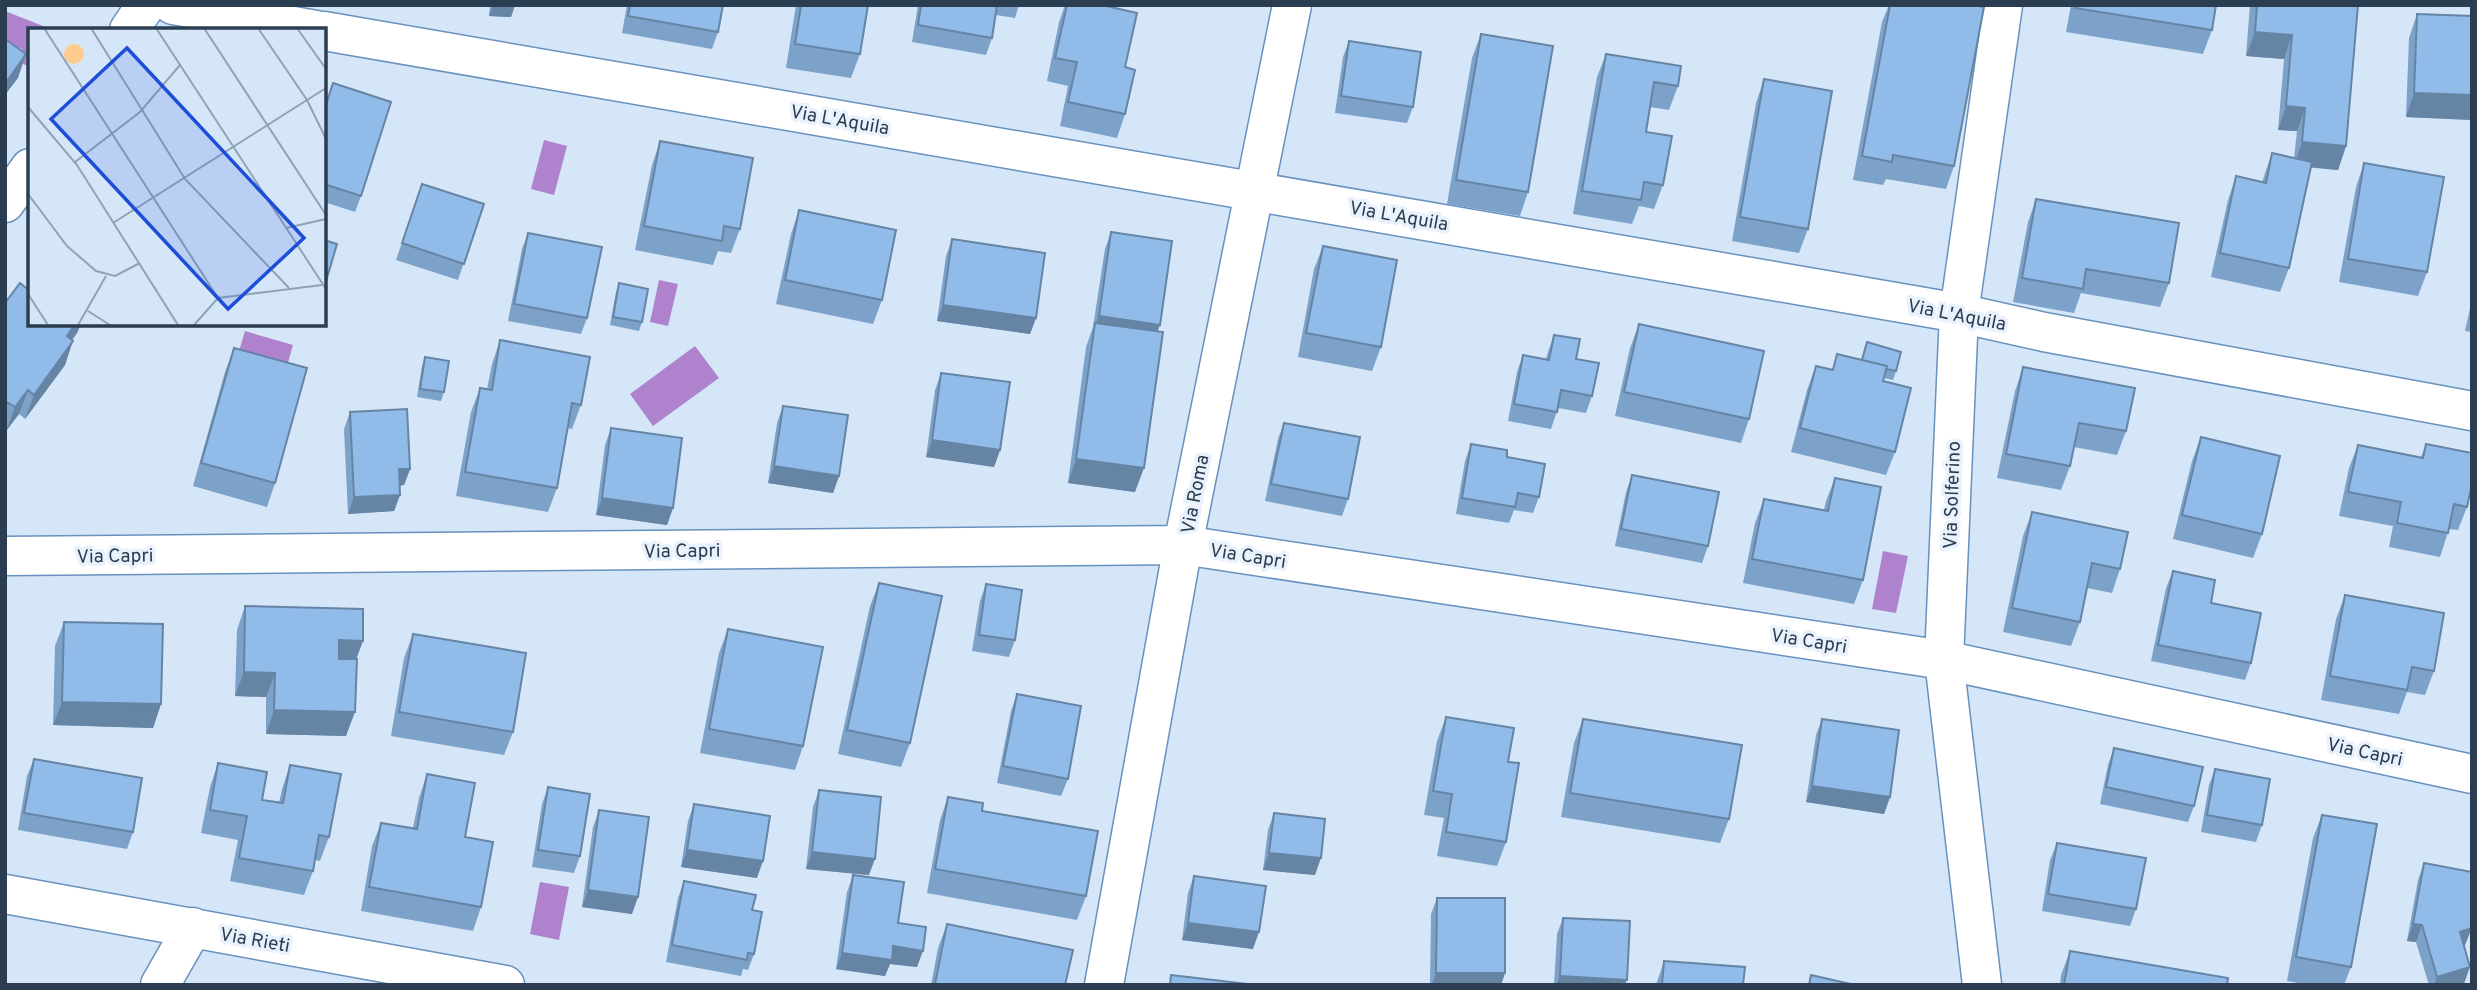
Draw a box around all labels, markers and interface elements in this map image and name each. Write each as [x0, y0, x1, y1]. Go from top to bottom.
inset map [28, 28, 326, 326]
street label: Via L'Aquila [788, 100, 891, 141]
street label: Via L'Aquila [1347, 196, 1450, 237]
street label: Via L'Aquila [1905, 295, 2008, 337]
street label: Via Solferino [1939, 441, 1967, 550]
street label: Via Roma [1177, 453, 1215, 536]
street label: Via Capri [643, 539, 721, 565]
street label: Via Capri [1208, 539, 1288, 575]
street label: Via Capri [76, 544, 154, 570]
street label: Via Capri [1769, 624, 1849, 660]
street label: Via Capri [2324, 733, 2405, 773]
street label: Via Rieti [218, 923, 292, 959]

